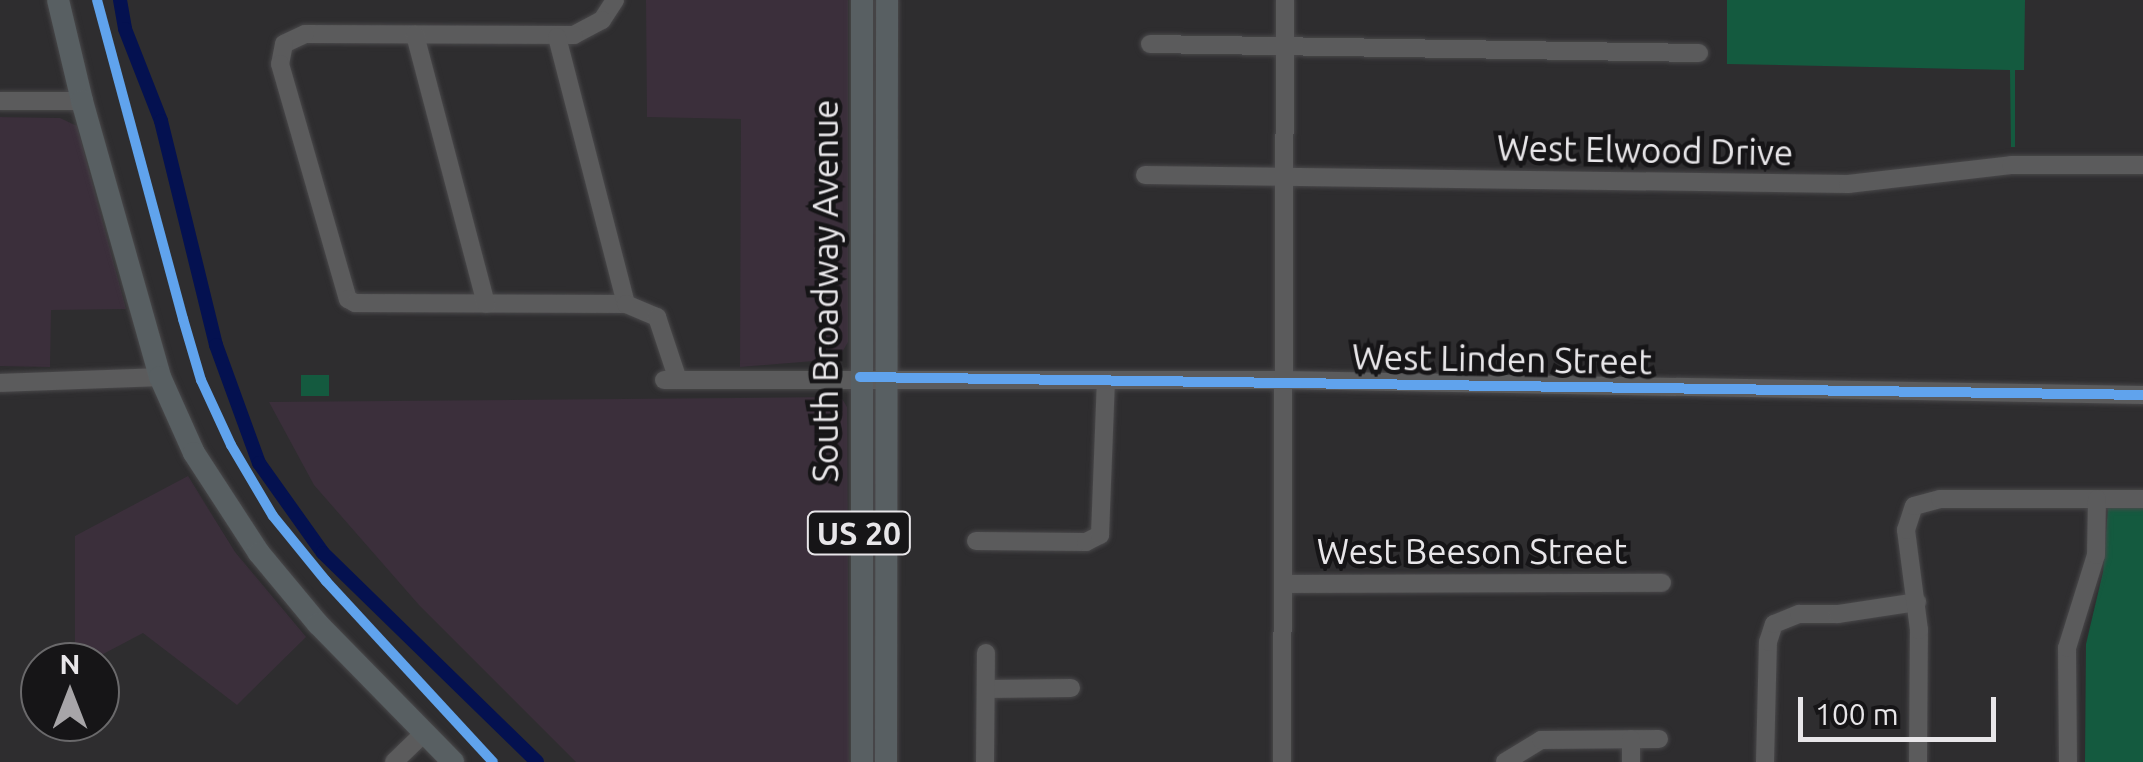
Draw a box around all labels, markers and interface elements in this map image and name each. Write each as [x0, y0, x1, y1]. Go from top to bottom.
street label: South Broadway Avenue [804, 100, 846, 482]
street label: West Elwood Drive [1497, 126, 1793, 174]
street label: West Linden Street [1352, 335, 1652, 383]
road number: US 20 [806, 506, 912, 560]
street label: West Beeson Street [1317, 530, 1627, 572]
north arrow [20, 642, 120, 742]
text: N [60, 648, 80, 679]
scale bar [1803, 677, 2000, 739]
text: 100 m [1815, 697, 1899, 731]

